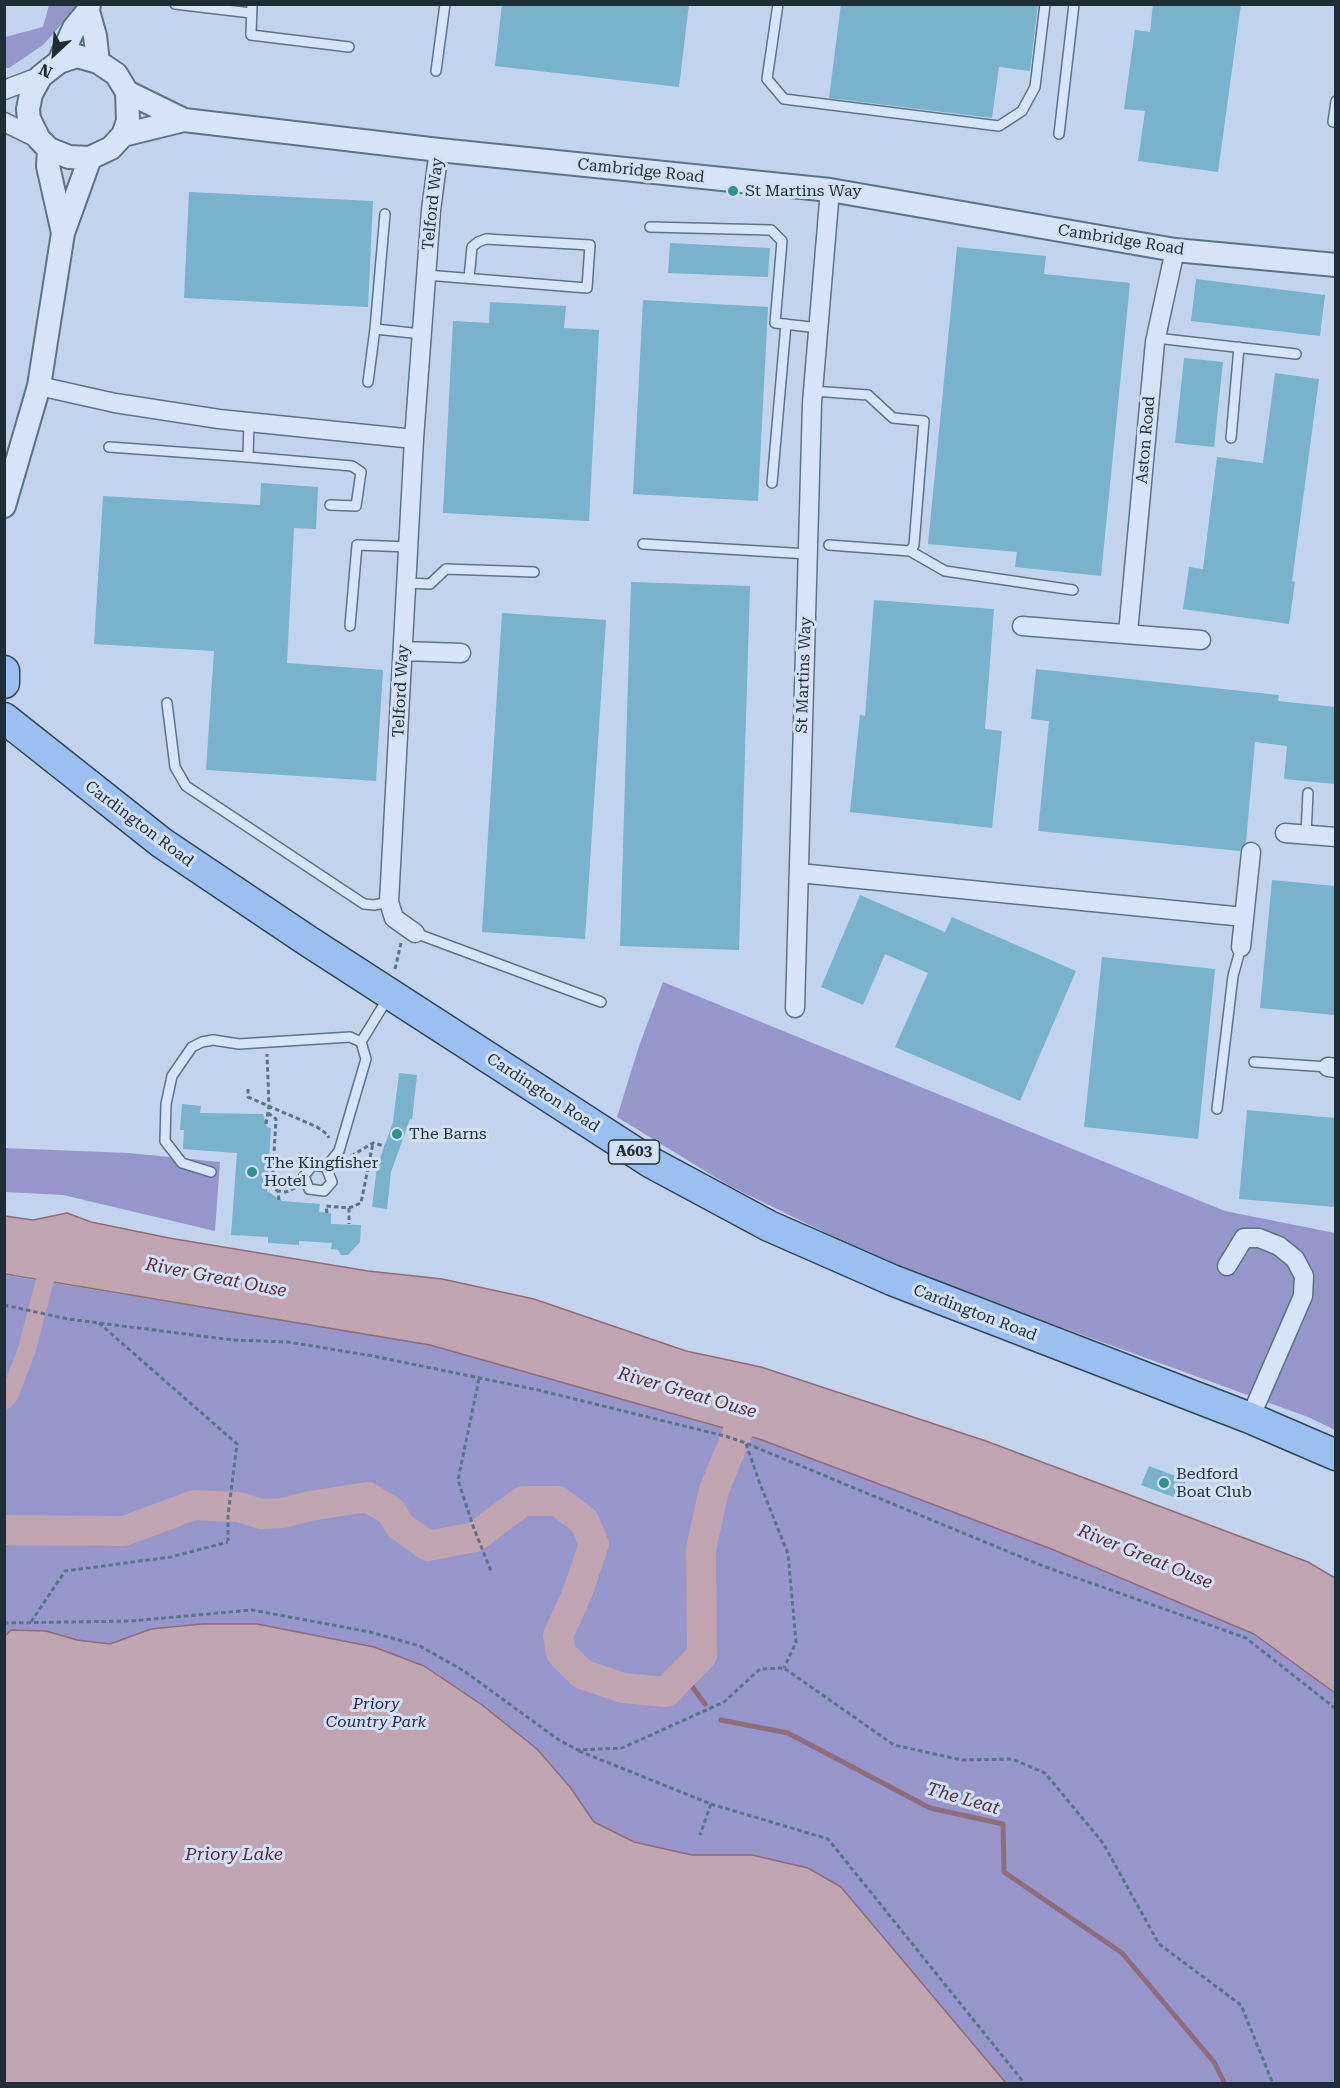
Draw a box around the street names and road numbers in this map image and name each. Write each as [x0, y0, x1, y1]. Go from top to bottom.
street label: Cambridge Road [577, 155, 705, 187]
street label: Telford Way [419, 157, 447, 251]
street label: Cambridge Road [1056, 221, 1186, 259]
street label: Aston Road [1133, 395, 1159, 485]
street label: St Martins Way [792, 616, 816, 734]
street label: Telford Way [389, 644, 413, 738]
street label: Cardington Road [81, 777, 197, 871]
street label: Cardington Road [483, 1049, 603, 1137]
road number: A603 [608, 1140, 660, 1164]
street label: Cardington Road [910, 1281, 1040, 1345]

